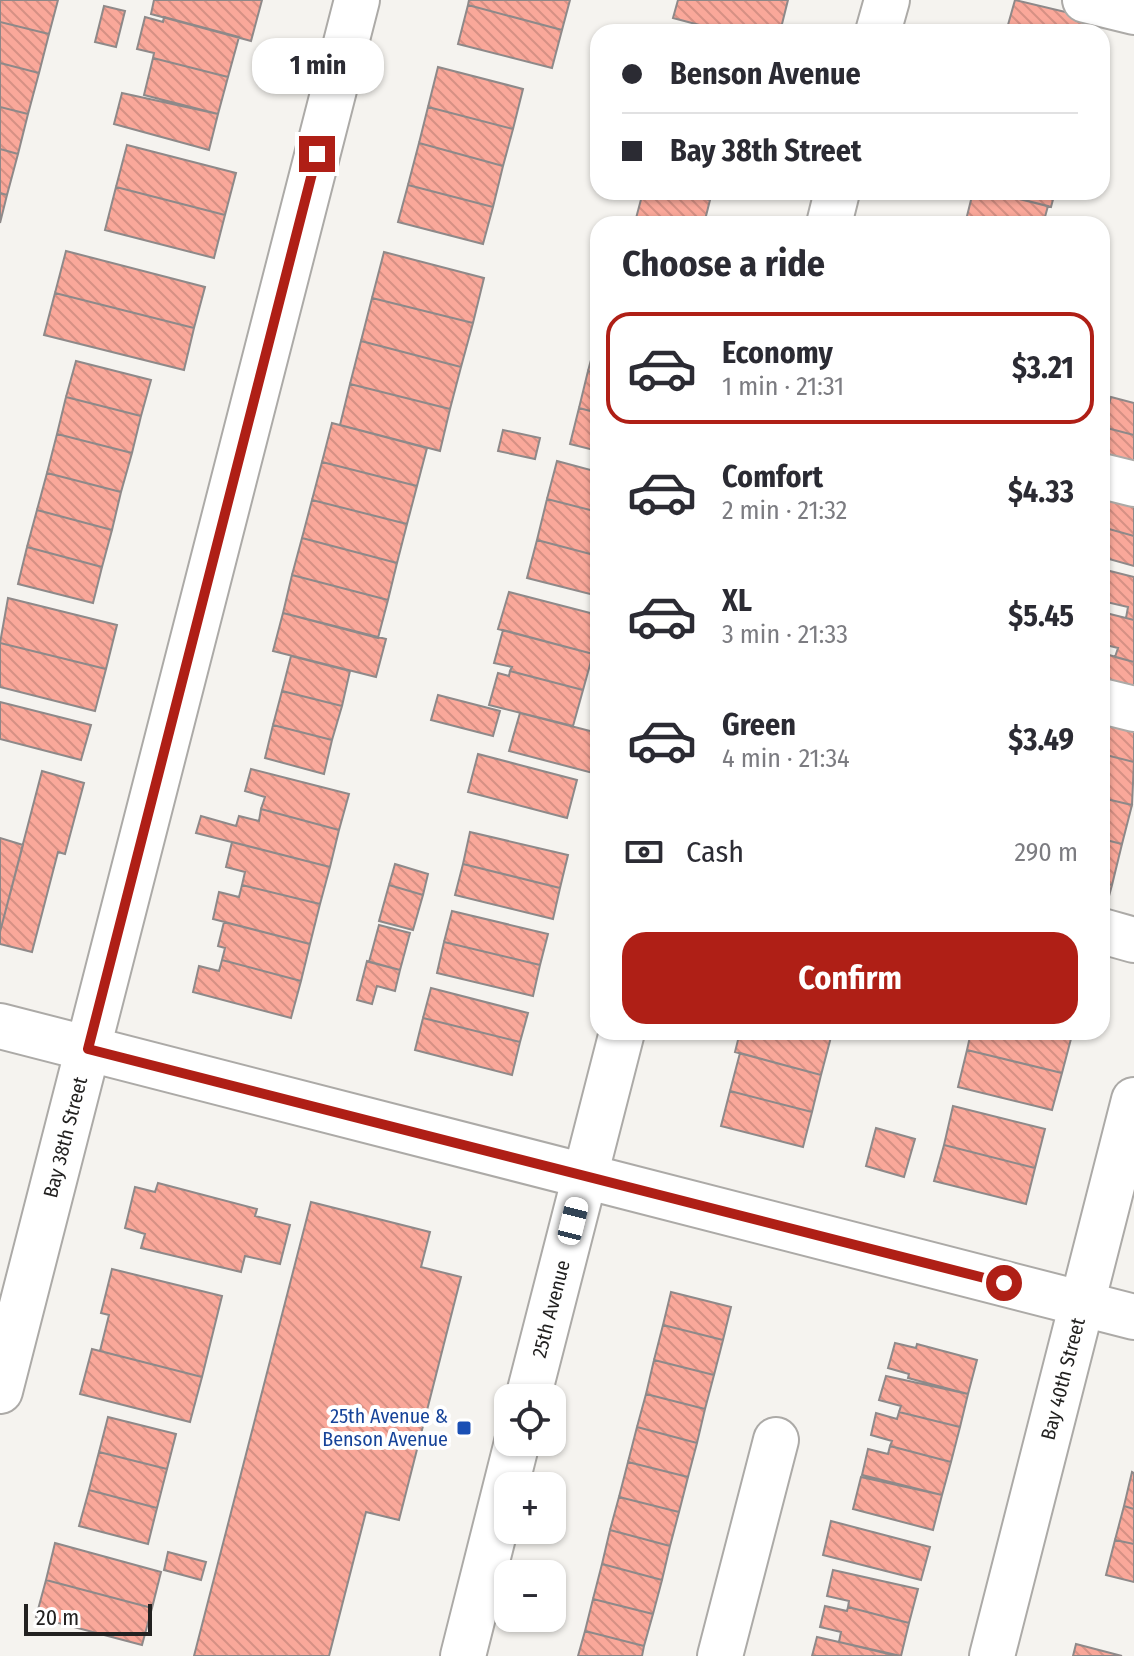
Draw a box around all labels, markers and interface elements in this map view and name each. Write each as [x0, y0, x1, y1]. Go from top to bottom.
callout: 1 min [251, 38, 383, 94]
text: 1 min [290, 50, 346, 81]
text: Benson Avenue [670, 56, 861, 92]
text: Bay 38th Street [670, 133, 862, 169]
route end [299, 136, 335, 172]
text: Choose a ride [622, 242, 825, 286]
icon: car [626, 332, 698, 404]
text: Economy [722, 335, 833, 371]
text: $3.21 [1012, 350, 1074, 386]
text: 1 min · 21:31 [722, 371, 844, 402]
icon: car [626, 456, 698, 528]
text: Comfort [722, 459, 823, 495]
text: $4.33 [1008, 474, 1074, 510]
text: 2 min · 21:32 [722, 495, 847, 526]
icon: car [626, 580, 698, 652]
text: XL [722, 583, 752, 619]
text: $5.45 [1008, 598, 1074, 634]
text: 3 min · 21:33 [722, 619, 848, 650]
icon: car [626, 704, 698, 776]
text: Green [722, 707, 796, 743]
text: $3.49 [1008, 722, 1074, 758]
text: 4 min · 21:34 [722, 743, 850, 774]
icon: cash [622, 830, 666, 874]
text: Cash [686, 834, 744, 870]
text: 290 m [1014, 837, 1078, 868]
button: Confirm [622, 932, 1078, 1024]
street label: Bay 38th Street [38, 1074, 92, 1200]
car [556, 1195, 590, 1247]
street label: 25th Avenue [527, 1258, 575, 1360]
route start [986, 1265, 1022, 1301]
street label: Bay 40th Street [1036, 1315, 1090, 1443]
map controls [494, 1384, 566, 1632]
button: locate [494, 1384, 566, 1456]
place label: 25th Avenue & Benson Avenue [322, 1404, 448, 1451]
marker: 25th Avenue & Benson Avenue [455, 1419, 473, 1437]
button: + [494, 1472, 566, 1544]
button: − [494, 1560, 566, 1632]
scale bar [24, 1600, 152, 1636]
text: 20 m [36, 1604, 79, 1631]

